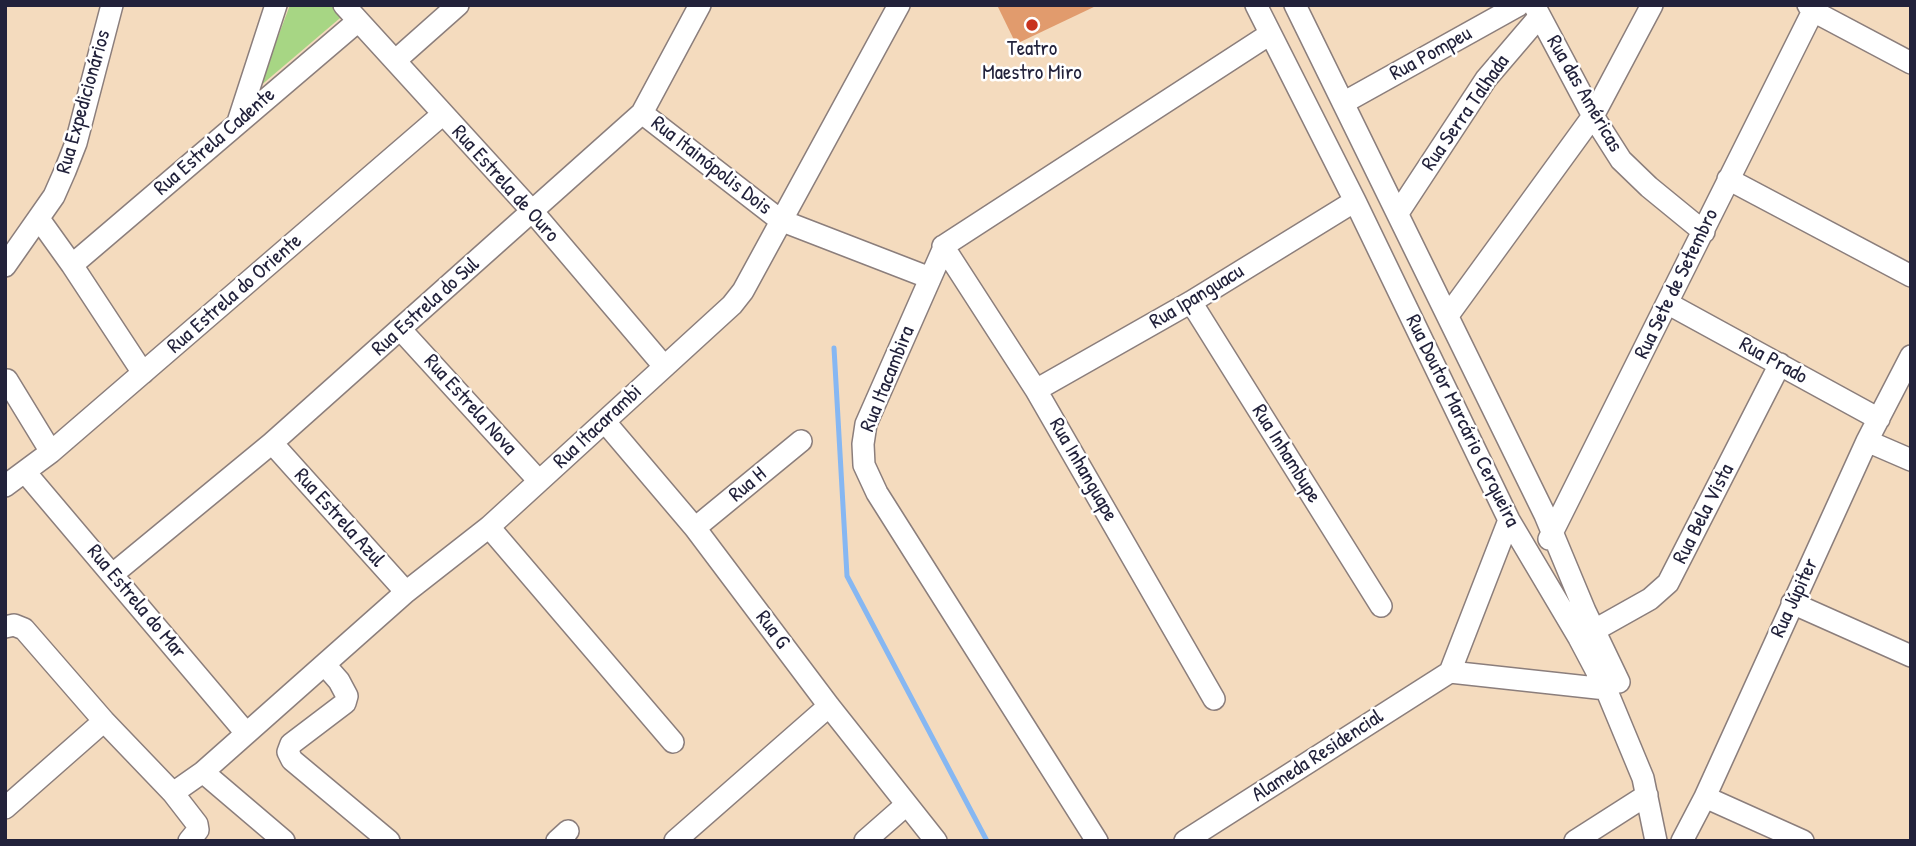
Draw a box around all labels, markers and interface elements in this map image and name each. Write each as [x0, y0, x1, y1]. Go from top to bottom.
marker: Teatro Maestro Miro [1024, 17, 1040, 33]
street label: Rua Pompeu [1386, 21, 1476, 87]
street label: Rua Expedicionários [51, 27, 117, 177]
street label: Rua das Américas [1540, 31, 1628, 157]
place label: Teatro Maestro Miro [982, 36, 1082, 86]
street label: Rua Serra Talhada [1417, 50, 1515, 176]
street label: Rua Estrela Cadente [149, 83, 281, 201]
street label: Rua Itainópolis Dois [646, 111, 776, 221]
street label: Rua Estrela de Ouro [446, 120, 564, 248]
street label: Rua Sete de Setembro [1630, 205, 1724, 363]
street label: Rua Estrela do Oriente [163, 229, 307, 359]
street label: Rua Estrela do Sul [367, 252, 485, 362]
street label: Rua Ipanguacu [1145, 259, 1249, 335]
street label: Rua Doutor Marcário Cerqueira [1400, 311, 1524, 531]
street label: Rua Itacambira [855, 322, 921, 436]
street label: Rua Prado [1735, 332, 1811, 390]
street label: Rua Estrela Nova [418, 349, 522, 461]
street label: Rua Itacarambi [549, 380, 647, 474]
street label: Rua Inhambupe [1246, 400, 1326, 508]
street label: Rua Inhanguape [1043, 414, 1123, 526]
street label: Rua Bela Vista [1668, 460, 1740, 568]
street label: Rua H [724, 462, 772, 508]
street label: Rua Estrela Azul [288, 464, 390, 572]
street label: Rua Estrela do Mar [81, 540, 191, 664]
street label: Rua Júpiter [1766, 554, 1824, 642]
street label: Rua G [750, 606, 794, 654]
street label: Alameda Residencial [1248, 704, 1388, 808]

